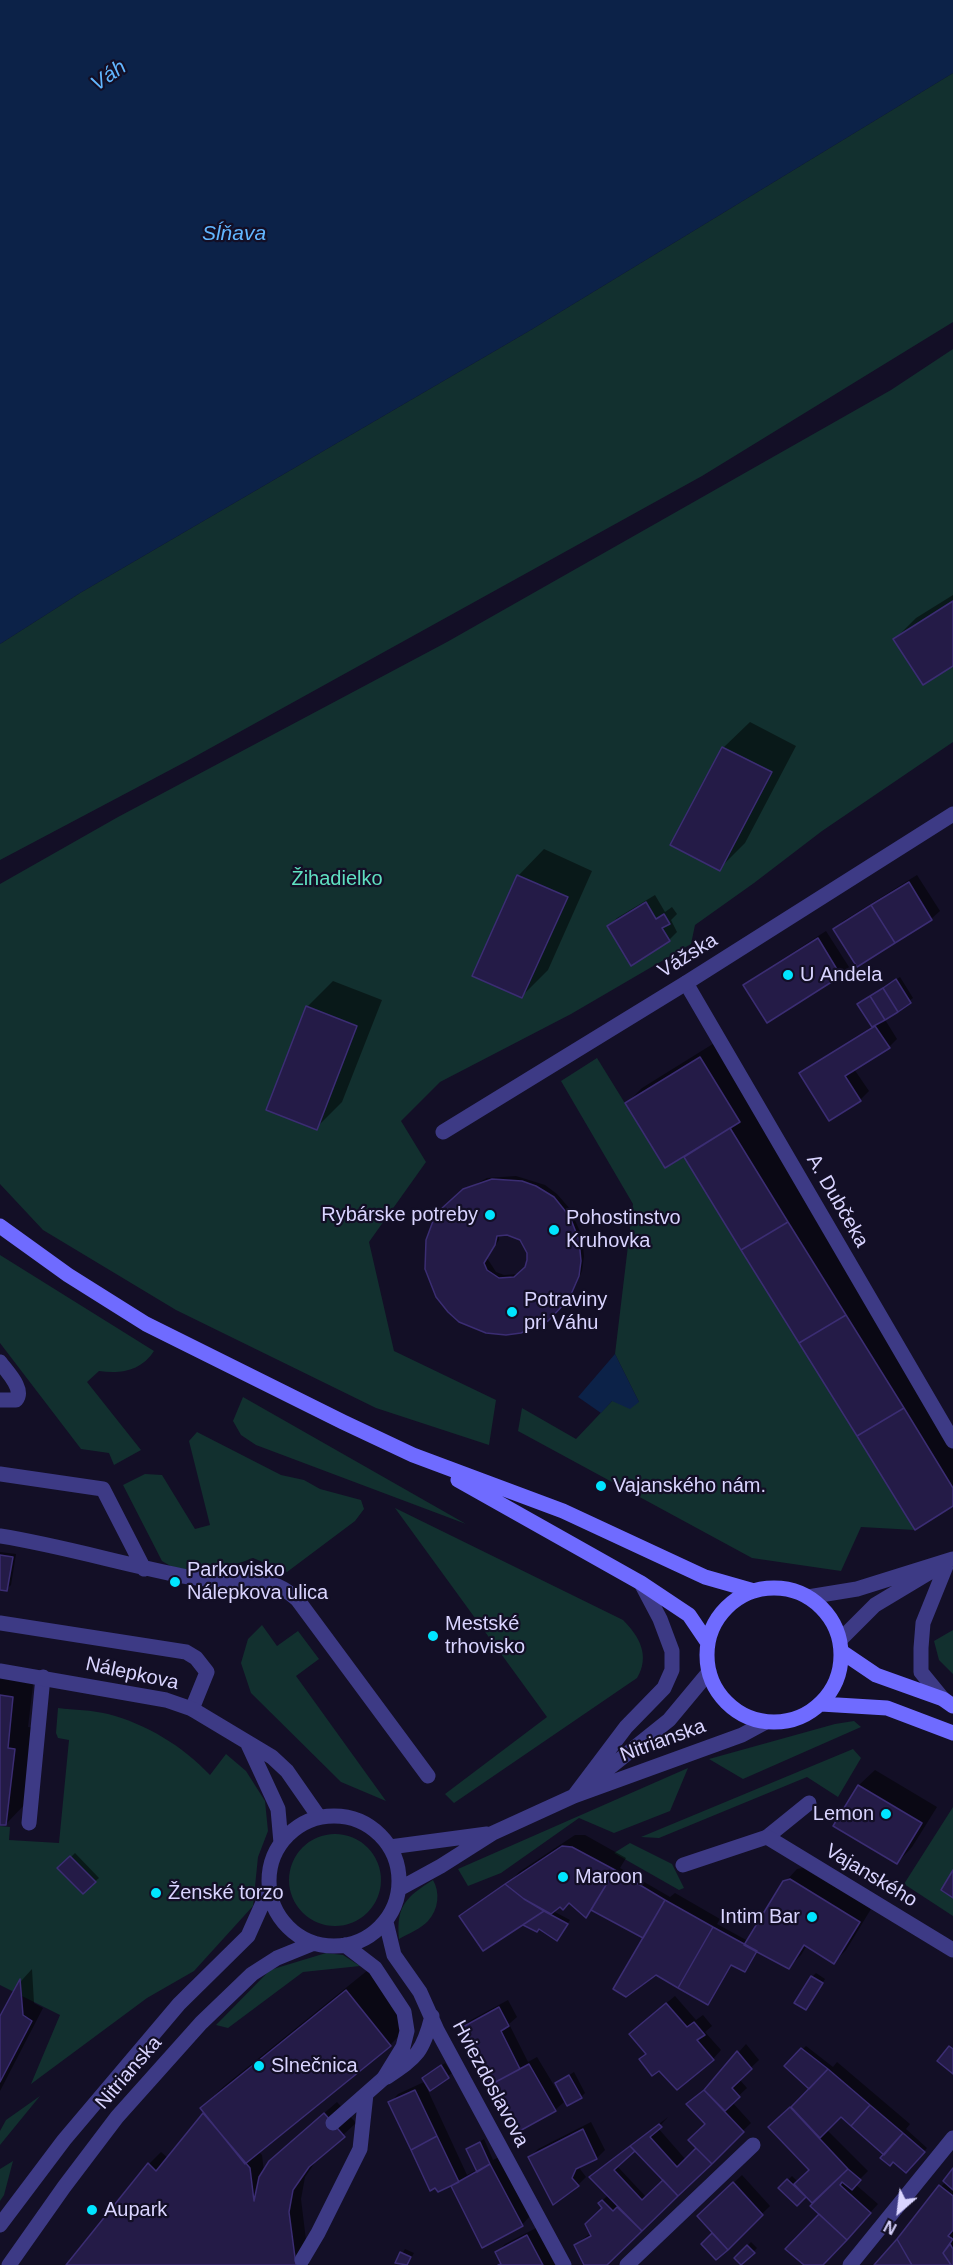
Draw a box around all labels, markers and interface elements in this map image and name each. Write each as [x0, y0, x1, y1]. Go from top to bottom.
water label: Váh [86, 55, 132, 97]
water label: Sĺňava [202, 221, 266, 247]
park label: Žihadielko [291, 867, 383, 891]
street label: Vážska [654, 928, 722, 984]
place label: U Andela [800, 963, 882, 987]
marker: U Andela [781, 968, 795, 982]
street label: A. Dubčeka [801, 1150, 873, 1252]
place label: Rybárske potreby [321, 1203, 478, 1227]
place label: Pohostinstvo Kruhovka [566, 1206, 681, 1253]
marker: Rybárske potreby [483, 1208, 497, 1222]
marker: Pohostinstvo Kruhovka [547, 1223, 561, 1237]
place label: Potraviny pri Váhu [524, 1288, 607, 1335]
marker: Potraviny pri Váhu [505, 1305, 519, 1319]
place label: Vajanského nám. [613, 1474, 766, 1498]
marker: Vajanského nám. [594, 1479, 608, 1493]
place label: Parkovisko Nálepkova ulica [187, 1558, 328, 1605]
marker: Parkovisko Nálepkova ulica [168, 1575, 182, 1589]
place label: Mestské trhovisko [445, 1612, 525, 1659]
marker: Mestské trhovisko [426, 1629, 440, 1643]
street label: Nálepkova [83, 1652, 181, 1696]
street label: Nitrianska [617, 1715, 709, 1767]
place label: Lemon [813, 1802, 874, 1826]
marker: Lemon [879, 1807, 893, 1821]
street label: Vajanského [821, 1839, 921, 1913]
place label: Maroon [575, 1865, 643, 1889]
marker: Maroon [556, 1870, 570, 1884]
place label: Ženské torzo [168, 1881, 284, 1905]
marker: Ženské torzo [149, 1886, 163, 1900]
place label: Intim Bar [720, 1905, 800, 1929]
marker: Intim Bar [805, 1910, 819, 1924]
street label: Hviezdoslavova [447, 2017, 533, 2151]
street label: Nitrianska [91, 2032, 167, 2114]
place label: Slnečnica [271, 2054, 358, 2078]
marker: Slnečnica [252, 2059, 266, 2073]
north arrow [869, 2181, 929, 2241]
place label: Aupark [104, 2198, 167, 2222]
marker: Aupark [85, 2203, 99, 2217]
text: N [881, 2217, 899, 2238]

